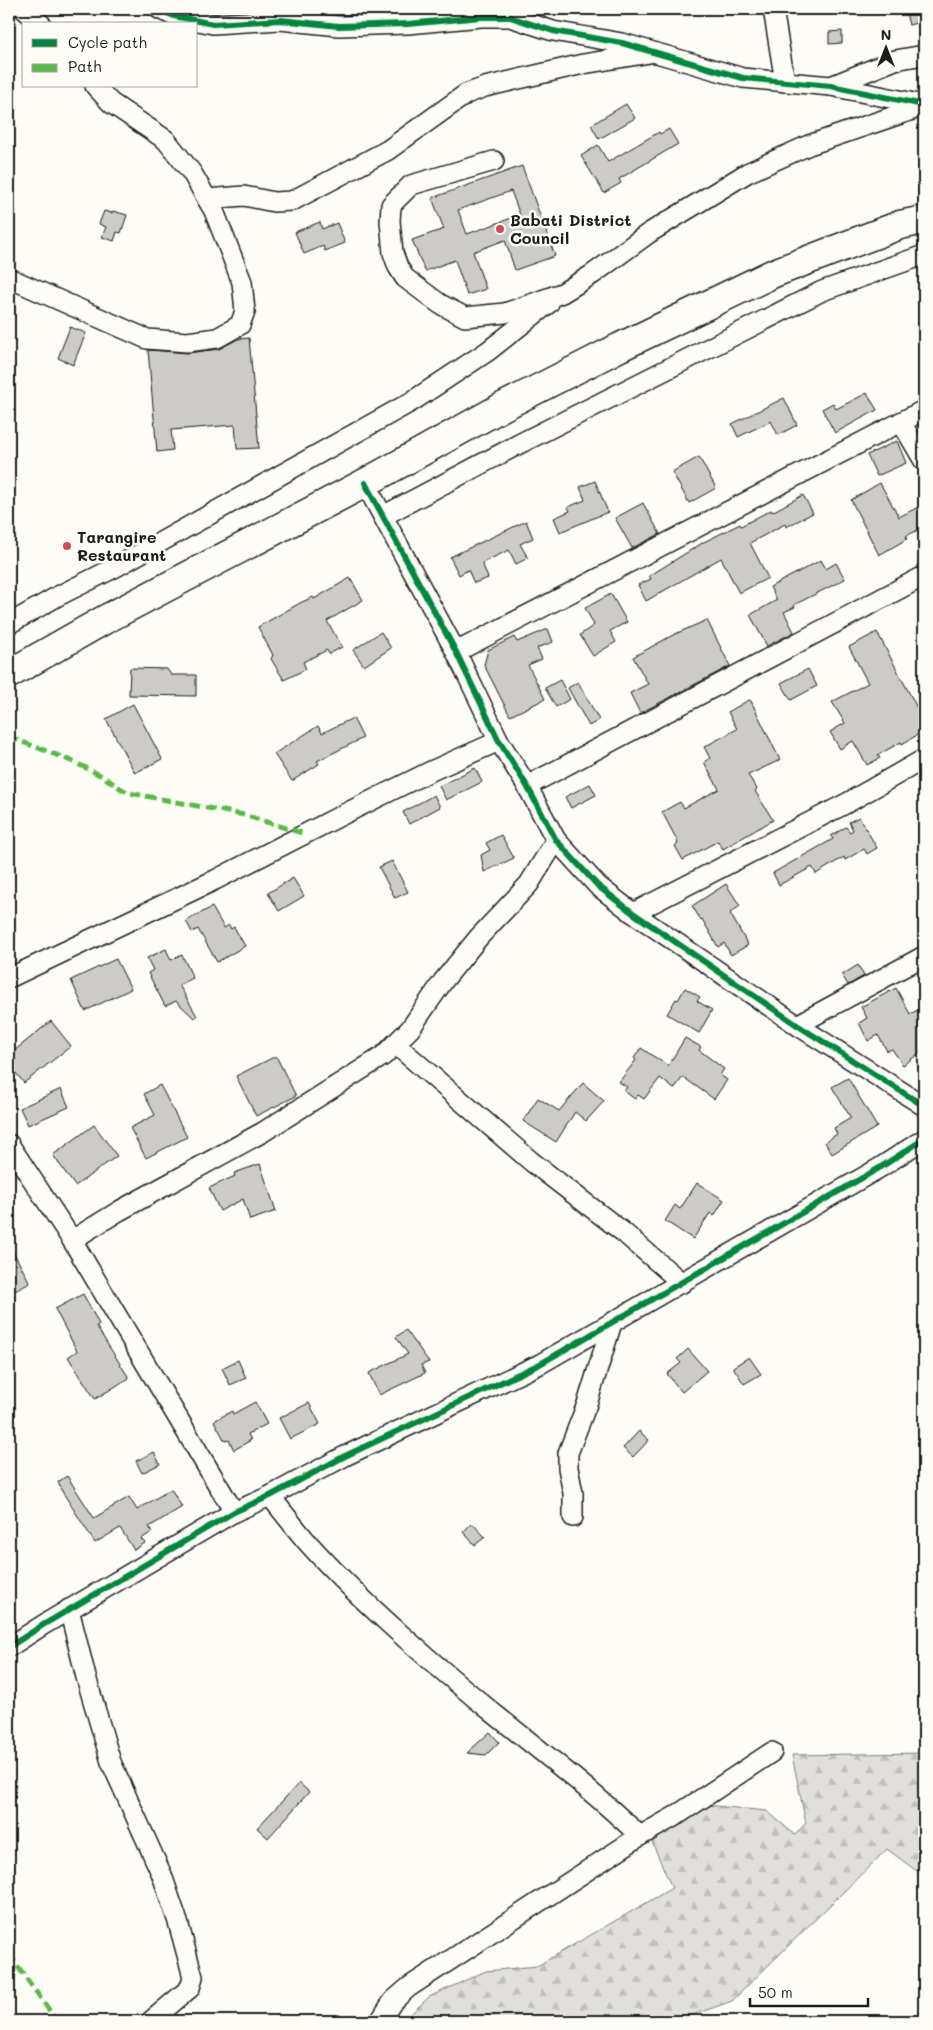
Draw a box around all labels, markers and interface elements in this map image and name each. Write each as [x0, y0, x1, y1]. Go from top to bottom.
legend [22, 22, 198, 88]
north arrow [860, 22, 910, 72]
text: N [881, 25, 891, 44]
text: Cycle path [68, 32, 147, 52]
text: Path [68, 56, 102, 76]
place label: Babati District Council [510, 209, 631, 248]
marker: Babati District Council [494, 223, 506, 235]
place label: Tarangire Restaurant [77, 526, 166, 565]
marker: Tarangire Restaurant [61, 540, 73, 552]
scale bar [750, 1975, 868, 2007]
text: 50 m [758, 1982, 793, 2002]

